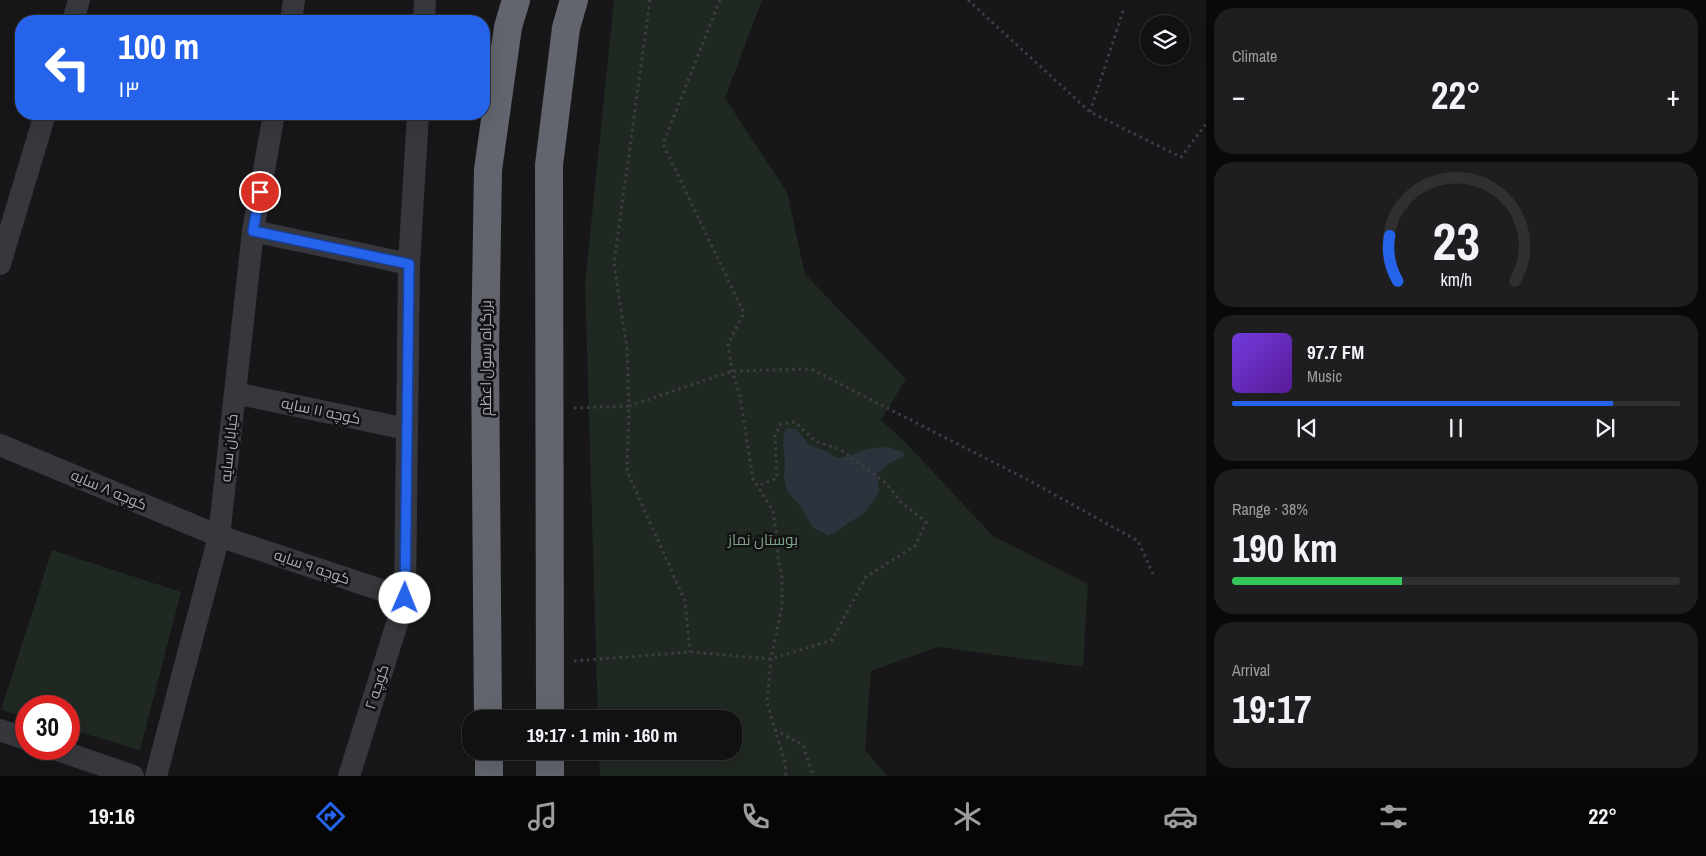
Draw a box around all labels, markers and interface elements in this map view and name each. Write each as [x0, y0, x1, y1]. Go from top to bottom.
map controls [1140, 15, 1190, 65]
button: layers [1140, 15, 1190, 65]
text: 100 m [118, 23, 199, 70]
icon: left [35, 35, 100, 100]
text: Climate [1232, 45, 1277, 67]
text: 22° [1431, 70, 1481, 121]
text: ۱۳ [118, 74, 140, 104]
text: − [1232, 77, 1245, 115]
text: + [1667, 77, 1680, 115]
pin [239, 171, 281, 213]
icon: arrive [246, 178, 274, 206]
text: 23 [1432, 206, 1480, 276]
text: km/h [1440, 268, 1472, 292]
street label: بزرگراه رسول اعظم [475, 300, 496, 416]
text: 97.7 FM [1307, 339, 1364, 365]
text: Music [1307, 365, 1342, 387]
street label: کوچه ۱۱ سایه [279, 392, 363, 429]
street label: خیابان سایه [214, 413, 243, 483]
icon: previous [1293, 414, 1321, 442]
icon: pause [1442, 414, 1470, 442]
icon: next [1591, 414, 1619, 442]
street label: کوچه ۸ سایه [68, 464, 150, 515]
text: Range · 38% [1232, 498, 1308, 520]
text: 190 km [1232, 523, 1338, 574]
park label: بوستان نماز [727, 529, 798, 550]
street label: کوچه ۹ سایه [271, 544, 353, 589]
position arrow [378, 571, 430, 623]
text: Arrival [1232, 659, 1270, 681]
street label: کوچه ۲ [359, 662, 394, 712]
text: 19:17 [1232, 684, 1312, 735]
speed limit sign: 30 [15, 695, 80, 760]
text: 19:17 · 1 min · 160 m [527, 722, 677, 748]
icon: directions [313, 799, 348, 834]
icon: music [525, 799, 560, 834]
icon: phone [738, 799, 773, 834]
icon: climate [950, 799, 985, 834]
icon: car [1163, 799, 1198, 834]
icon: filters [1376, 799, 1411, 834]
text: 19:16 [89, 801, 135, 831]
text: 22° [1588, 801, 1617, 831]

